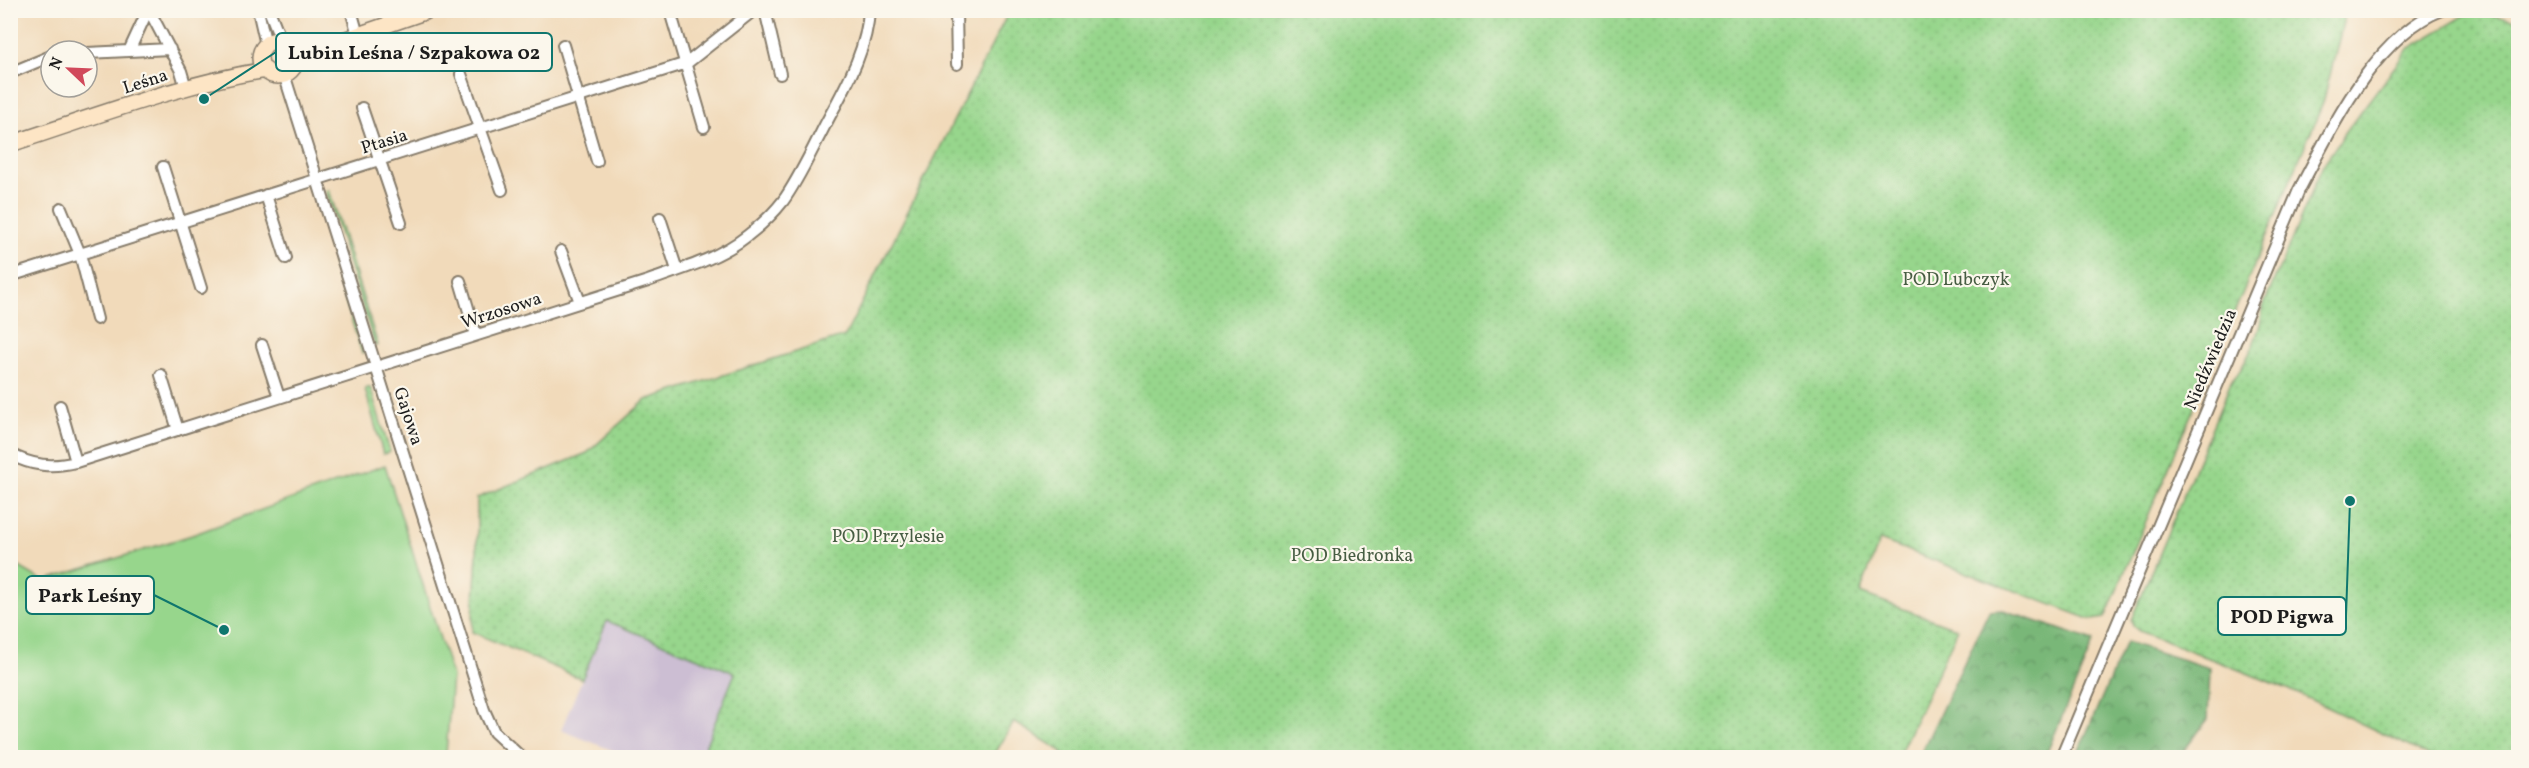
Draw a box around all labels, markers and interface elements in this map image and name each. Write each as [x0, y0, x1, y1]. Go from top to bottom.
callout: Lubin Leśna / Szpakowa 02 [276, 33, 552, 71]
north arrow [39, 39, 99, 99]
text: Lubin Leśna / Szpakowa 02 [288, 40, 540, 68]
text: N [45, 54, 70, 74]
street label: Leśna [120, 63, 171, 101]
street label: Ptasia [358, 123, 411, 161]
park label: POD Lubczyk [1902, 268, 2010, 293]
street label: Wrzosowa [458, 287, 545, 336]
street label: Niedźwiedzia [2179, 305, 2244, 414]
street label: Gajowa [386, 384, 429, 449]
park label: POD Przylesie [832, 525, 944, 550]
park label: POD Biedronka [1291, 544, 1413, 569]
callout: Park Leśny [26, 576, 154, 614]
text: Park Leśny [38, 583, 142, 611]
callout: POD Pigwa [2218, 597, 2346, 635]
text: POD Pigwa [2230, 604, 2334, 632]

